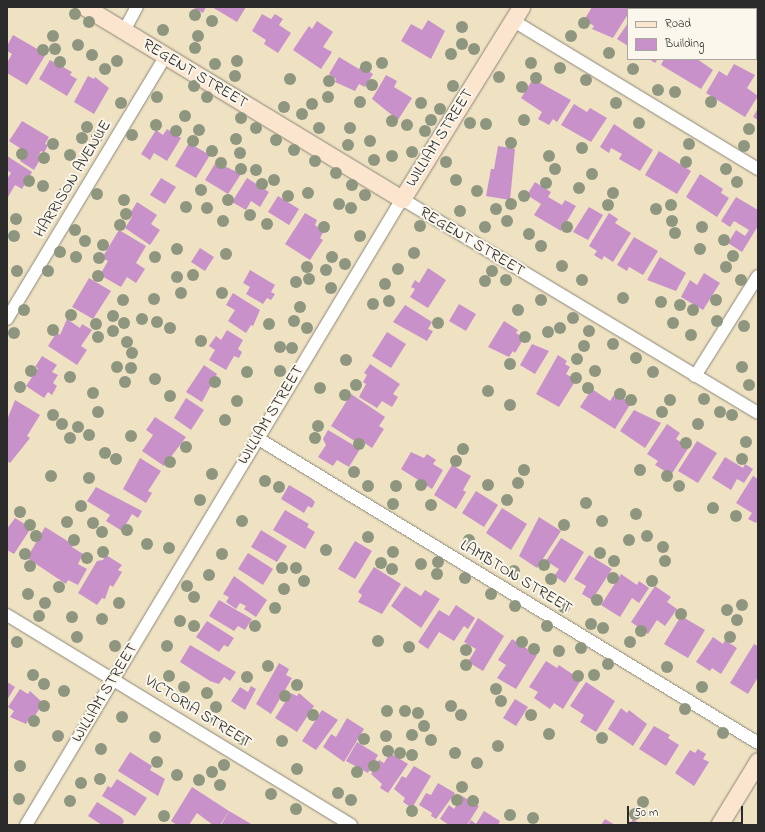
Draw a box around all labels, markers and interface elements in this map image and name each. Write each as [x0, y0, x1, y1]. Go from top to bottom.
legend [627, 8, 757, 60]
text: Road [665, 15, 691, 33]
street label: REGENT STREET [139, 35, 251, 113]
text: Building [665, 35, 704, 53]
street label: WILLIAM STREET [402, 85, 478, 191]
street label: HARRISON AVENUE [30, 117, 116, 241]
street label: REGENT STREET [416, 203, 528, 281]
street label: WILLIAM STREET [234, 362, 308, 468]
street label: LAMBTON STREET [456, 536, 576, 618]
street label: WILLIAM STREET [68, 640, 142, 746]
street label: VICTORIA STREET [141, 672, 255, 752]
scale bar [629, 798, 745, 824]
text: 50 m [634, 804, 658, 822]

